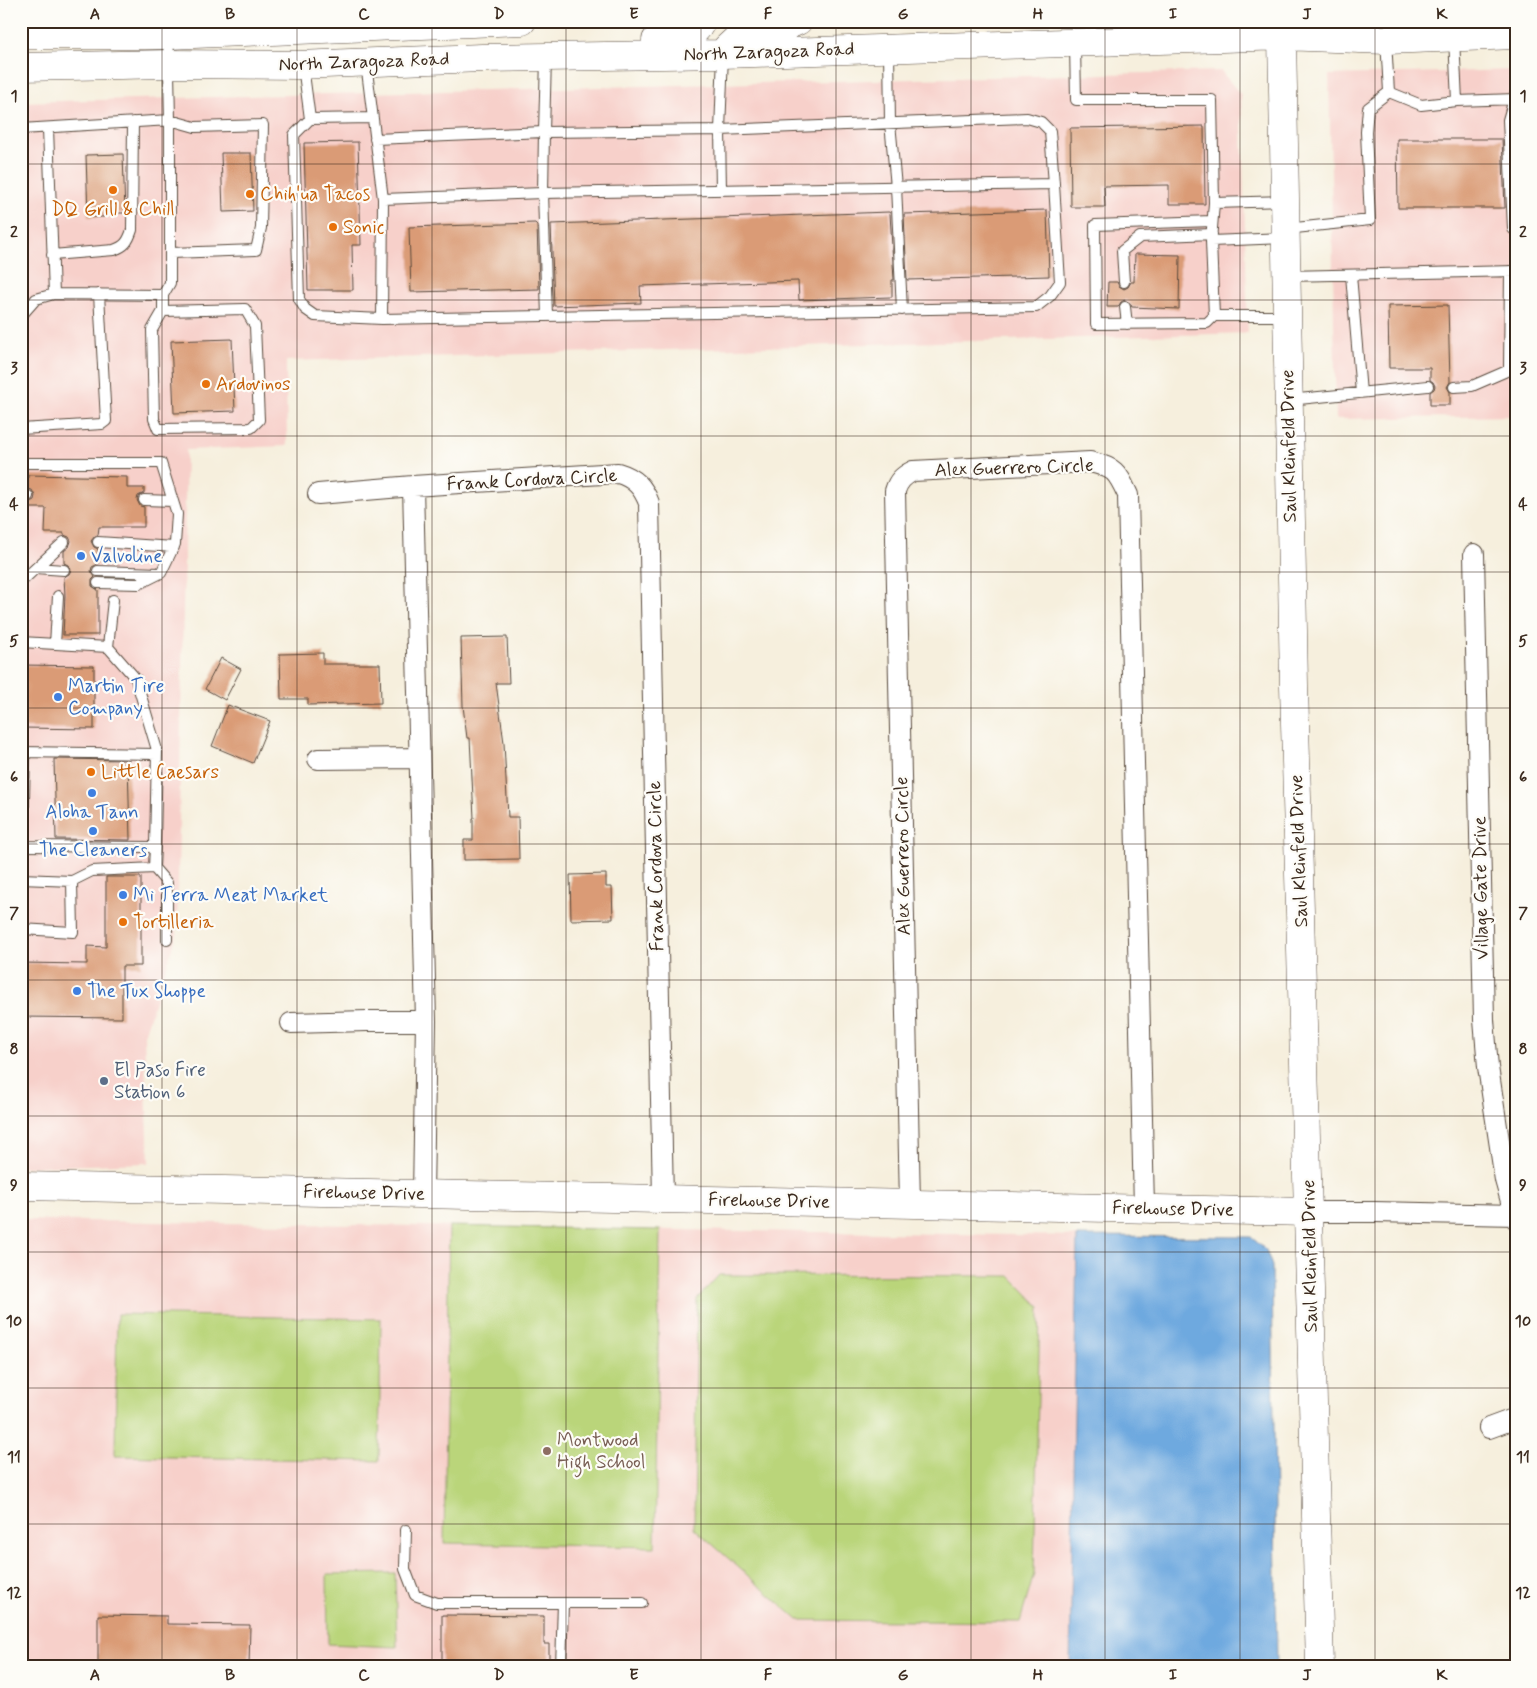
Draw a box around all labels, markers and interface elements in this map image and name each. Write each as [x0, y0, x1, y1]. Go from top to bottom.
text: A [90, 4, 100, 25]
text: B [225, 4, 235, 25]
text: C [358, 4, 370, 25]
text: D [493, 4, 505, 25]
text: E [629, 4, 639, 25]
text: F [764, 4, 773, 25]
text: G [898, 4, 909, 25]
text: H [1033, 4, 1044, 25]
text: I [1169, 4, 1178, 25]
text: J [1302, 4, 1312, 25]
text: K [1436, 4, 1448, 25]
street label: North Zaragoza Road [683, 37, 855, 69]
street label: North Zaragoza Road [278, 47, 450, 79]
text: 1 [10, 86, 18, 107]
text: 1 [1519, 86, 1527, 107]
place label: Chih'ua Tacos [260, 182, 370, 207]
marker: DQ Grill & Chill [107, 184, 119, 196]
marker: Chih'ua Tacos [244, 188, 256, 200]
place label: DQ Grill & Chill [51, 197, 175, 222]
place label: Sonic [343, 215, 384, 240]
marker: Sonic [327, 221, 339, 233]
text: 2 [10, 222, 18, 243]
text: 2 [1519, 222, 1527, 243]
text: 3 [10, 358, 18, 379]
text: 3 [1519, 358, 1527, 379]
street label: Saul Kleinfeld Drive [1275, 369, 1303, 523]
place label: Ardovinos [216, 372, 291, 397]
marker: Ardovinos [200, 378, 212, 390]
street label: Alex Guerrero Circle [934, 453, 1094, 483]
street label: Frank Cordova Circle [446, 463, 618, 497]
text: 4 [9, 494, 19, 515]
text: 4 [1518, 494, 1528, 515]
place label: Valvoline [91, 544, 163, 569]
marker: Valvoline [75, 550, 87, 562]
text: 5 [9, 631, 19, 652]
text: 5 [1518, 631, 1528, 652]
place label: Martin Tire Company [68, 674, 164, 721]
marker: Martin Tire Company [52, 691, 64, 703]
place label: Little Caesars [101, 760, 219, 785]
marker: Little Caesars [85, 766, 97, 778]
text: 6 [10, 767, 18, 788]
text: 6 [1519, 767, 1527, 788]
street label: Saul Kleinfeld Drive [1284, 774, 1314, 928]
street label: Alex Guerrero Circle [889, 776, 917, 936]
street label: Frank Cordova Circle [642, 780, 670, 952]
marker: Aloha Tann [86, 787, 98, 799]
place label: Aloha Tann [45, 800, 139, 825]
street label: Village Gate Drive [1467, 816, 1496, 960]
marker: The Cleaners [87, 825, 99, 837]
place label: The Cleaners [39, 838, 148, 863]
place label: Mi Terra Meat Market [133, 883, 328, 908]
marker: Mi Terra Meat Market [117, 889, 129, 901]
text: 7 [9, 903, 19, 924]
text: 7 [1518, 903, 1528, 924]
place label: Tortilleria [133, 910, 214, 935]
marker: Tortilleria [117, 916, 129, 928]
place label: The Tux Shoppe [87, 979, 206, 1004]
marker: The Tux Shoppe [71, 985, 83, 997]
text: 8 [9, 1039, 19, 1060]
text: 8 [1518, 1039, 1528, 1060]
place label: El Paso Fire Station 6 [114, 1058, 206, 1105]
marker: El Paso Fire Station 6 [98, 1075, 110, 1087]
text: 9 [10, 1175, 18, 1196]
text: 9 [1519, 1175, 1527, 1196]
street label: Firehouse Drive [303, 1179, 425, 1207]
street label: Saul Kleinfeld Drive [1296, 1179, 1324, 1333]
street label: Firehouse Drive [708, 1187, 830, 1215]
street label: Firehouse Drive [1112, 1195, 1234, 1223]
text: 10 [6, 1311, 22, 1332]
text: 10 [1515, 1311, 1531, 1332]
place label: Montwood High School [557, 1428, 646, 1478]
marker: Montwood High School [541, 1445, 553, 1457]
text: 11 [7, 1447, 21, 1468]
text: 11 [1516, 1447, 1530, 1468]
text: 12 [6, 1583, 22, 1604]
text: 12 [1515, 1583, 1531, 1604]
text: A [90, 1665, 100, 1686]
text: B [225, 1665, 235, 1686]
text: C [358, 1665, 370, 1686]
text: D [493, 1665, 505, 1686]
text: E [629, 1665, 639, 1686]
text: F [764, 1665, 773, 1686]
text: G [898, 1665, 909, 1686]
text: H [1033, 1665, 1044, 1686]
text: I [1169, 1665, 1178, 1686]
text: J [1302, 1665, 1312, 1686]
text: K [1436, 1665, 1448, 1686]

